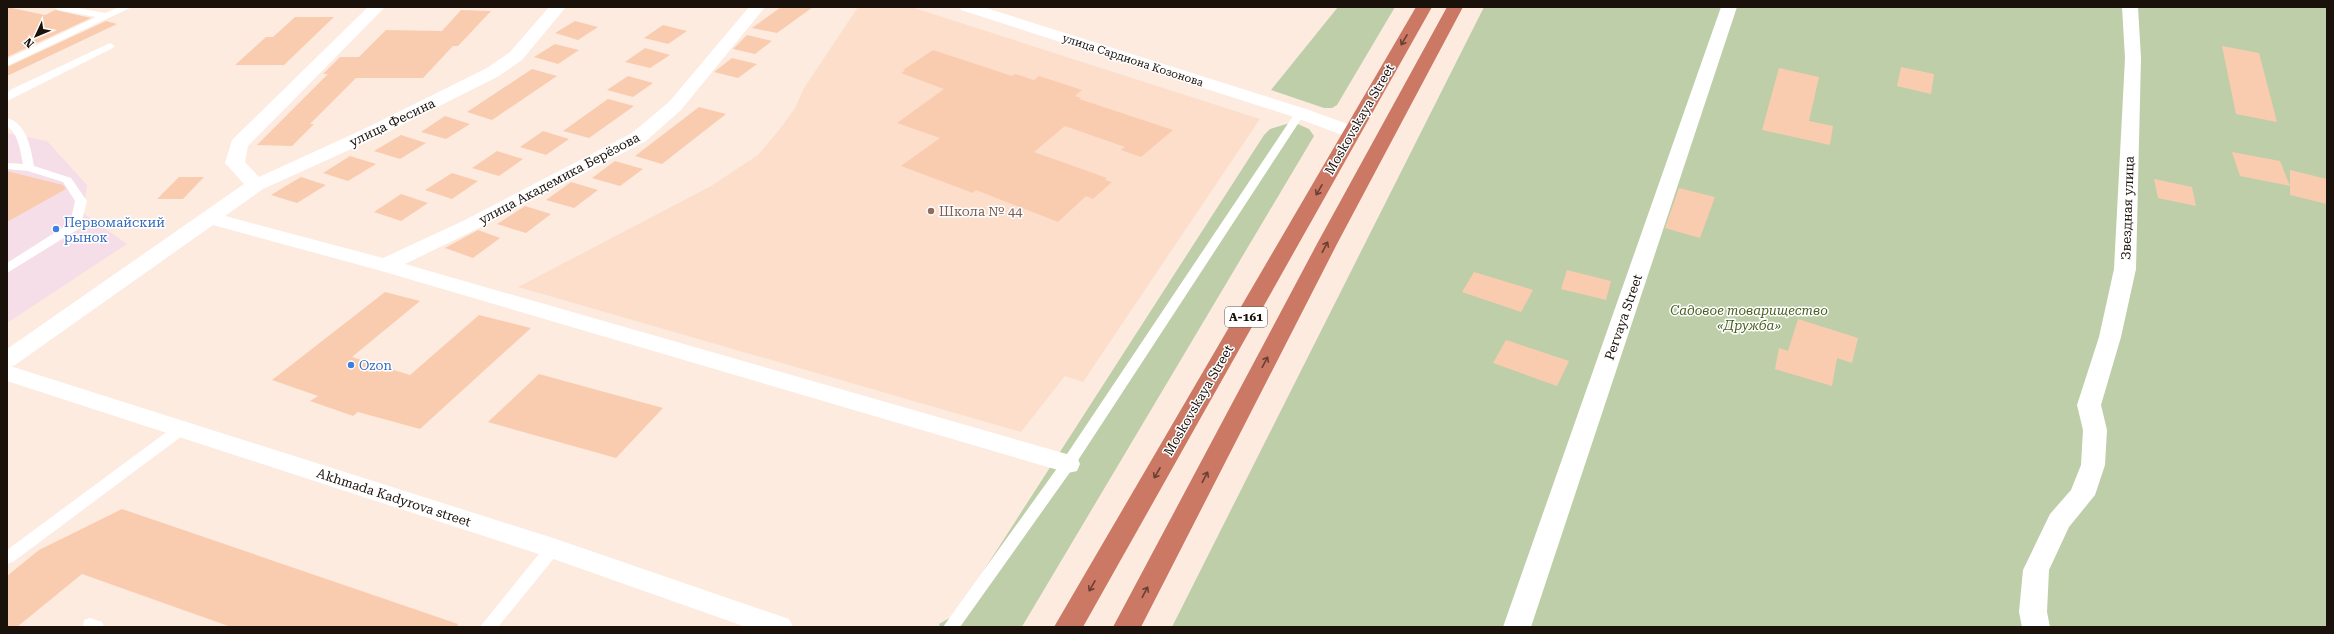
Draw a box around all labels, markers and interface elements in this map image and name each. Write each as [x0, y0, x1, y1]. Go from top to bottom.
north arrow [16, 16, 56, 56]
street label: улица Сардиона Козонова [1061, 32, 1205, 89]
one-way arrow [1399, 34, 1407, 46]
text: N [21, 35, 37, 50]
street label: Moskovskaya Street [1322, 61, 1397, 177]
street label: улица Фесина [347, 95, 437, 150]
street label: улица Академика Берёзова [476, 130, 642, 227]
street label: Звездная улица [2118, 156, 2137, 260]
one-way arrow [1314, 184, 1322, 196]
place label: Школа № 44 [939, 204, 1023, 219]
marker: Школа № 44 [926, 206, 936, 216]
place label: Первомайский рынок [64, 215, 165, 245]
marker: Первомайский рынок [51, 224, 61, 234]
one-way arrow [1322, 241, 1329, 253]
street label: Pervaya Street [1602, 272, 1645, 362]
park label: Садовое товарищество «Дружба» [1670, 303, 1828, 333]
road number: А-161 [1225, 307, 1267, 327]
street label: Moskovskaya Street [1161, 342, 1236, 458]
one-way arrow [1262, 356, 1270, 368]
place label: Ozon [359, 358, 392, 373]
marker: Ozon [346, 360, 356, 370]
street label: Akhmada Kadyrova street [315, 465, 473, 530]
one-way arrow [1152, 467, 1160, 479]
one-way arrow [1202, 472, 1209, 484]
one-way arrow [1088, 579, 1096, 591]
one-way arrow [1141, 587, 1149, 599]

